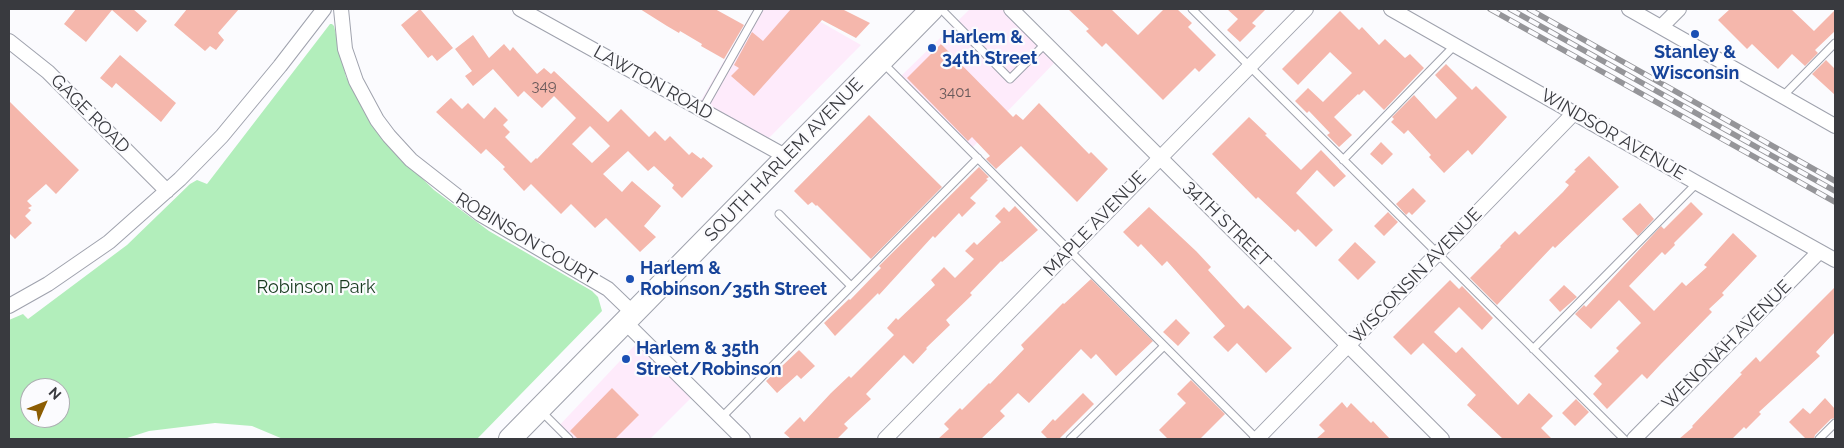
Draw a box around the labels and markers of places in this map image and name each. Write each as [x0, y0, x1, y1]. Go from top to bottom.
place label: Harlem & 34th Street [942, 27, 1037, 70]
marker: Stanley & Wisconsin [1689, 28, 1701, 40]
marker: Harlem & 34th Street [926, 42, 938, 54]
place label: Stanley & Wisconsin [1651, 42, 1739, 84]
place label: Harlem & Robinson/35th Street [640, 258, 827, 300]
marker: Harlem & Robinson/35th Street [624, 273, 636, 285]
place label: Harlem & 35th Street/Robinson [636, 338, 782, 380]
marker: Harlem & 35th Street/Robinson [620, 353, 632, 365]

